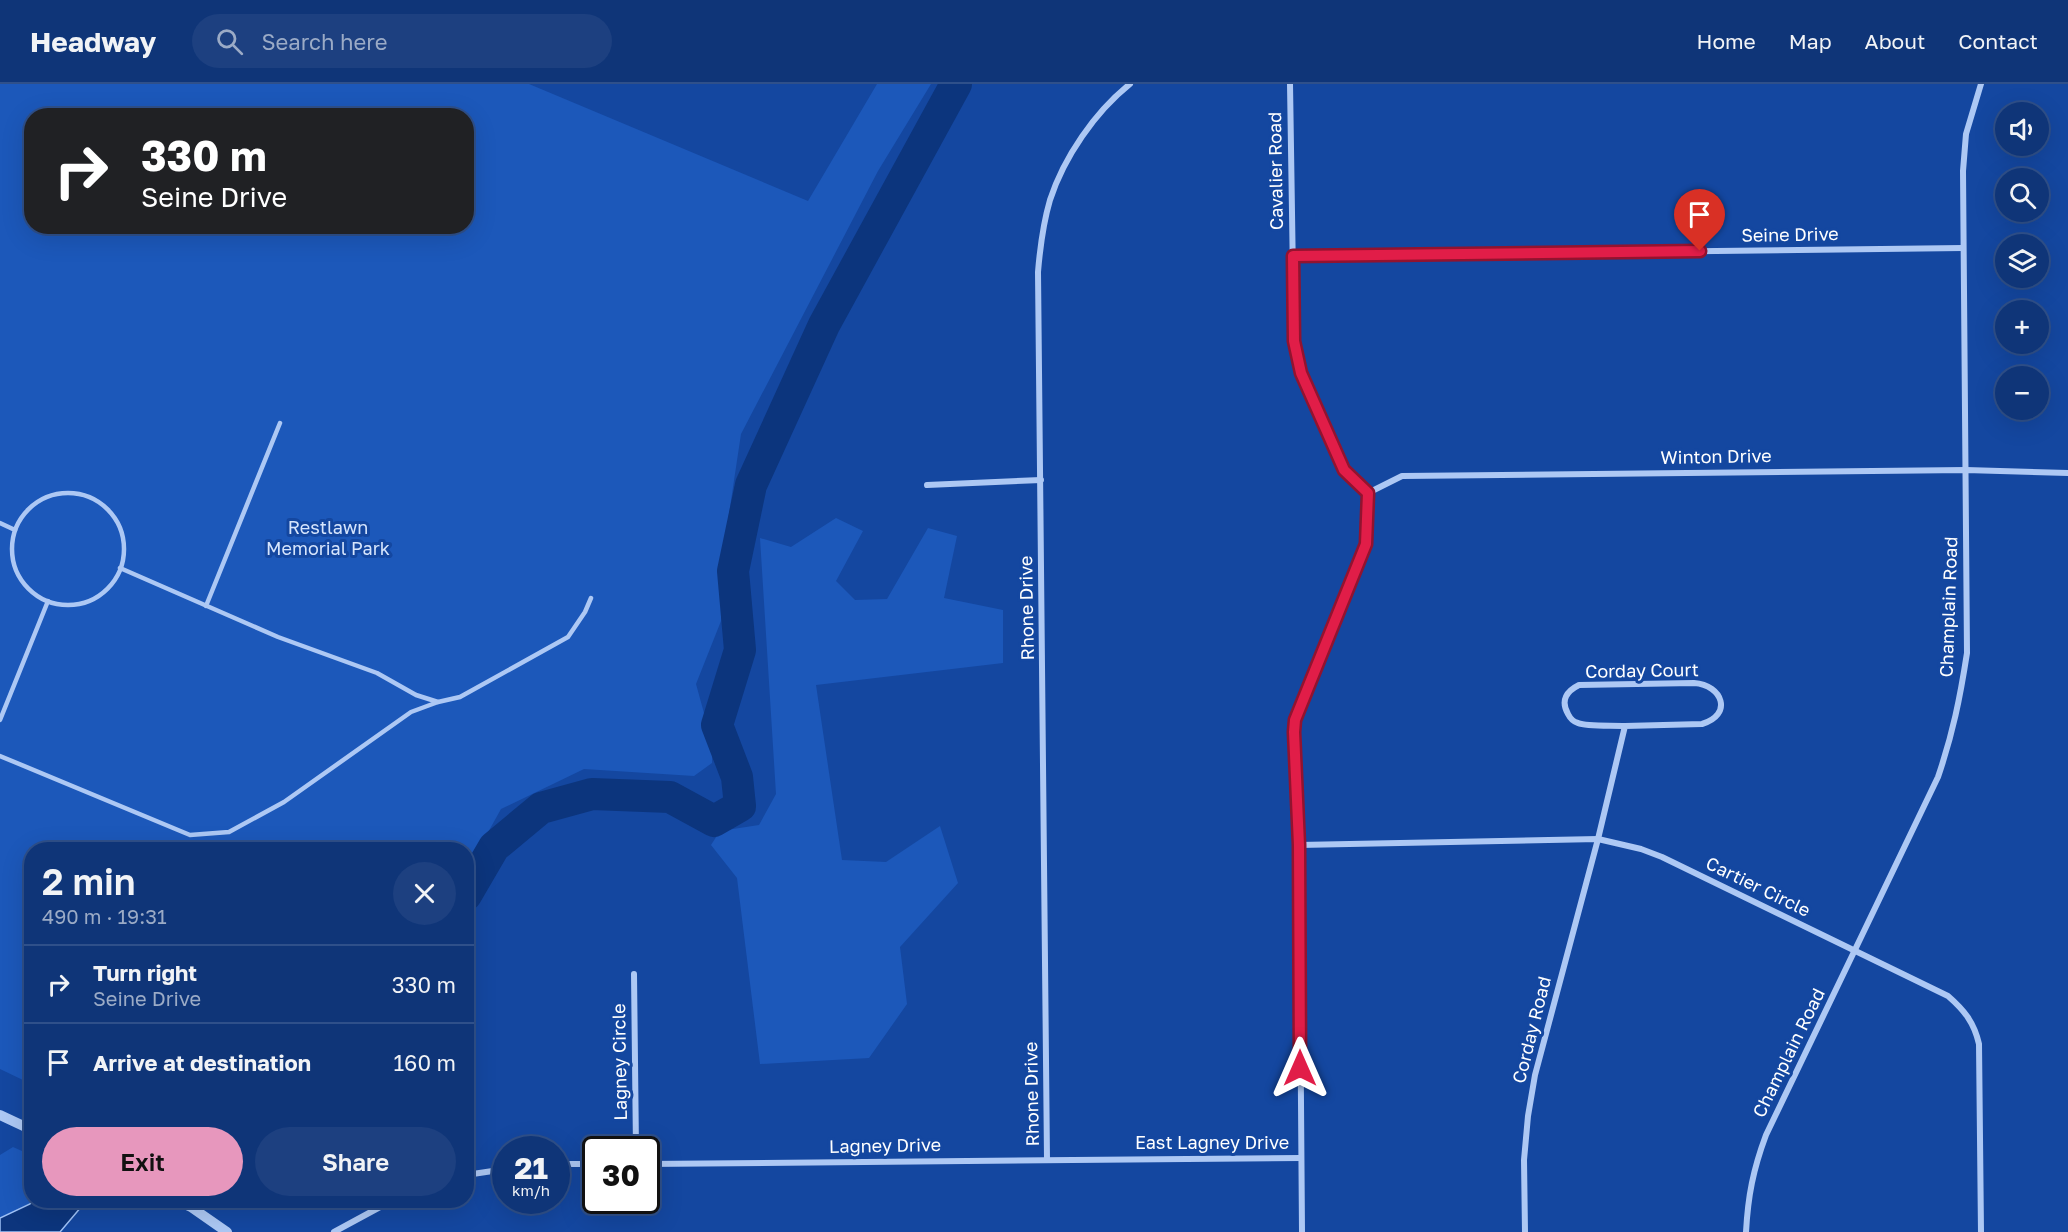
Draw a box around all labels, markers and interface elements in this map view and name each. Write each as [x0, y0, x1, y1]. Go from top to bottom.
search box [192, 14, 612, 68]
text: Headway [30, 25, 156, 58]
icon: search [213, 25, 246, 58]
text: Search here [261, 28, 387, 55]
text: Home [1696, 28, 1756, 54]
text: Map [1789, 28, 1832, 54]
text: About [1865, 28, 1925, 54]
text: Contact [1958, 28, 2038, 54]
map controls [1995, 102, 2049, 420]
button: sound [1995, 102, 2049, 156]
street label: Cavalier Road [1263, 112, 1287, 230]
text: 330 m [141, 130, 267, 180]
icon: right [42, 132, 120, 210]
button: search [1995, 168, 2049, 222]
text: Seine Drive [141, 181, 287, 213]
pin [1674, 189, 1725, 251]
icon: arrive [1683, 198, 1716, 231]
street label: Seine Drive [1741, 222, 1839, 246]
button: layers [1995, 234, 2049, 288]
button: + [1995, 300, 2049, 354]
button: − [1995, 366, 2049, 420]
street label: Winton Drive [1660, 444, 1772, 468]
park label: Restlawn Memorial Park [266, 516, 390, 559]
street label: Champlain Road [1935, 536, 1961, 678]
street label: Rhone Drive [1014, 555, 1038, 661]
street label: Corday Court [1585, 658, 1699, 682]
street label: Cartier Circle [1703, 851, 1814, 921]
text: 2 min [42, 860, 136, 903]
button: close [393, 862, 456, 925]
text: 490 m · 19:31 [42, 904, 167, 928]
text: Turn right [93, 959, 197, 986]
icon: right [42, 968, 75, 1001]
text: 330 m [392, 971, 456, 998]
street label: Corday Road [1507, 974, 1555, 1086]
street label: Champlain Road [1747, 984, 1829, 1121]
text: Seine Drive [93, 986, 201, 1010]
street label: Lagney Circle [607, 1003, 631, 1121]
position arrow [1268, 1036, 1332, 1100]
street label: Rhone Drive [1019, 1041, 1043, 1147]
icon: arrive [42, 1046, 75, 1079]
text: Arrive at destination [93, 1049, 311, 1076]
text: 160 m [393, 1049, 456, 1076]
button: Exit [42, 1127, 243, 1196]
button: Share [255, 1127, 456, 1196]
street label: East Lagney Drive [1135, 1131, 1289, 1153]
street label: Lagney Drive [829, 1133, 941, 1157]
speed limit sign: 30 [582, 1136, 660, 1214]
text: 21 [514, 1150, 548, 1186]
text: km/h [512, 1181, 550, 1199]

